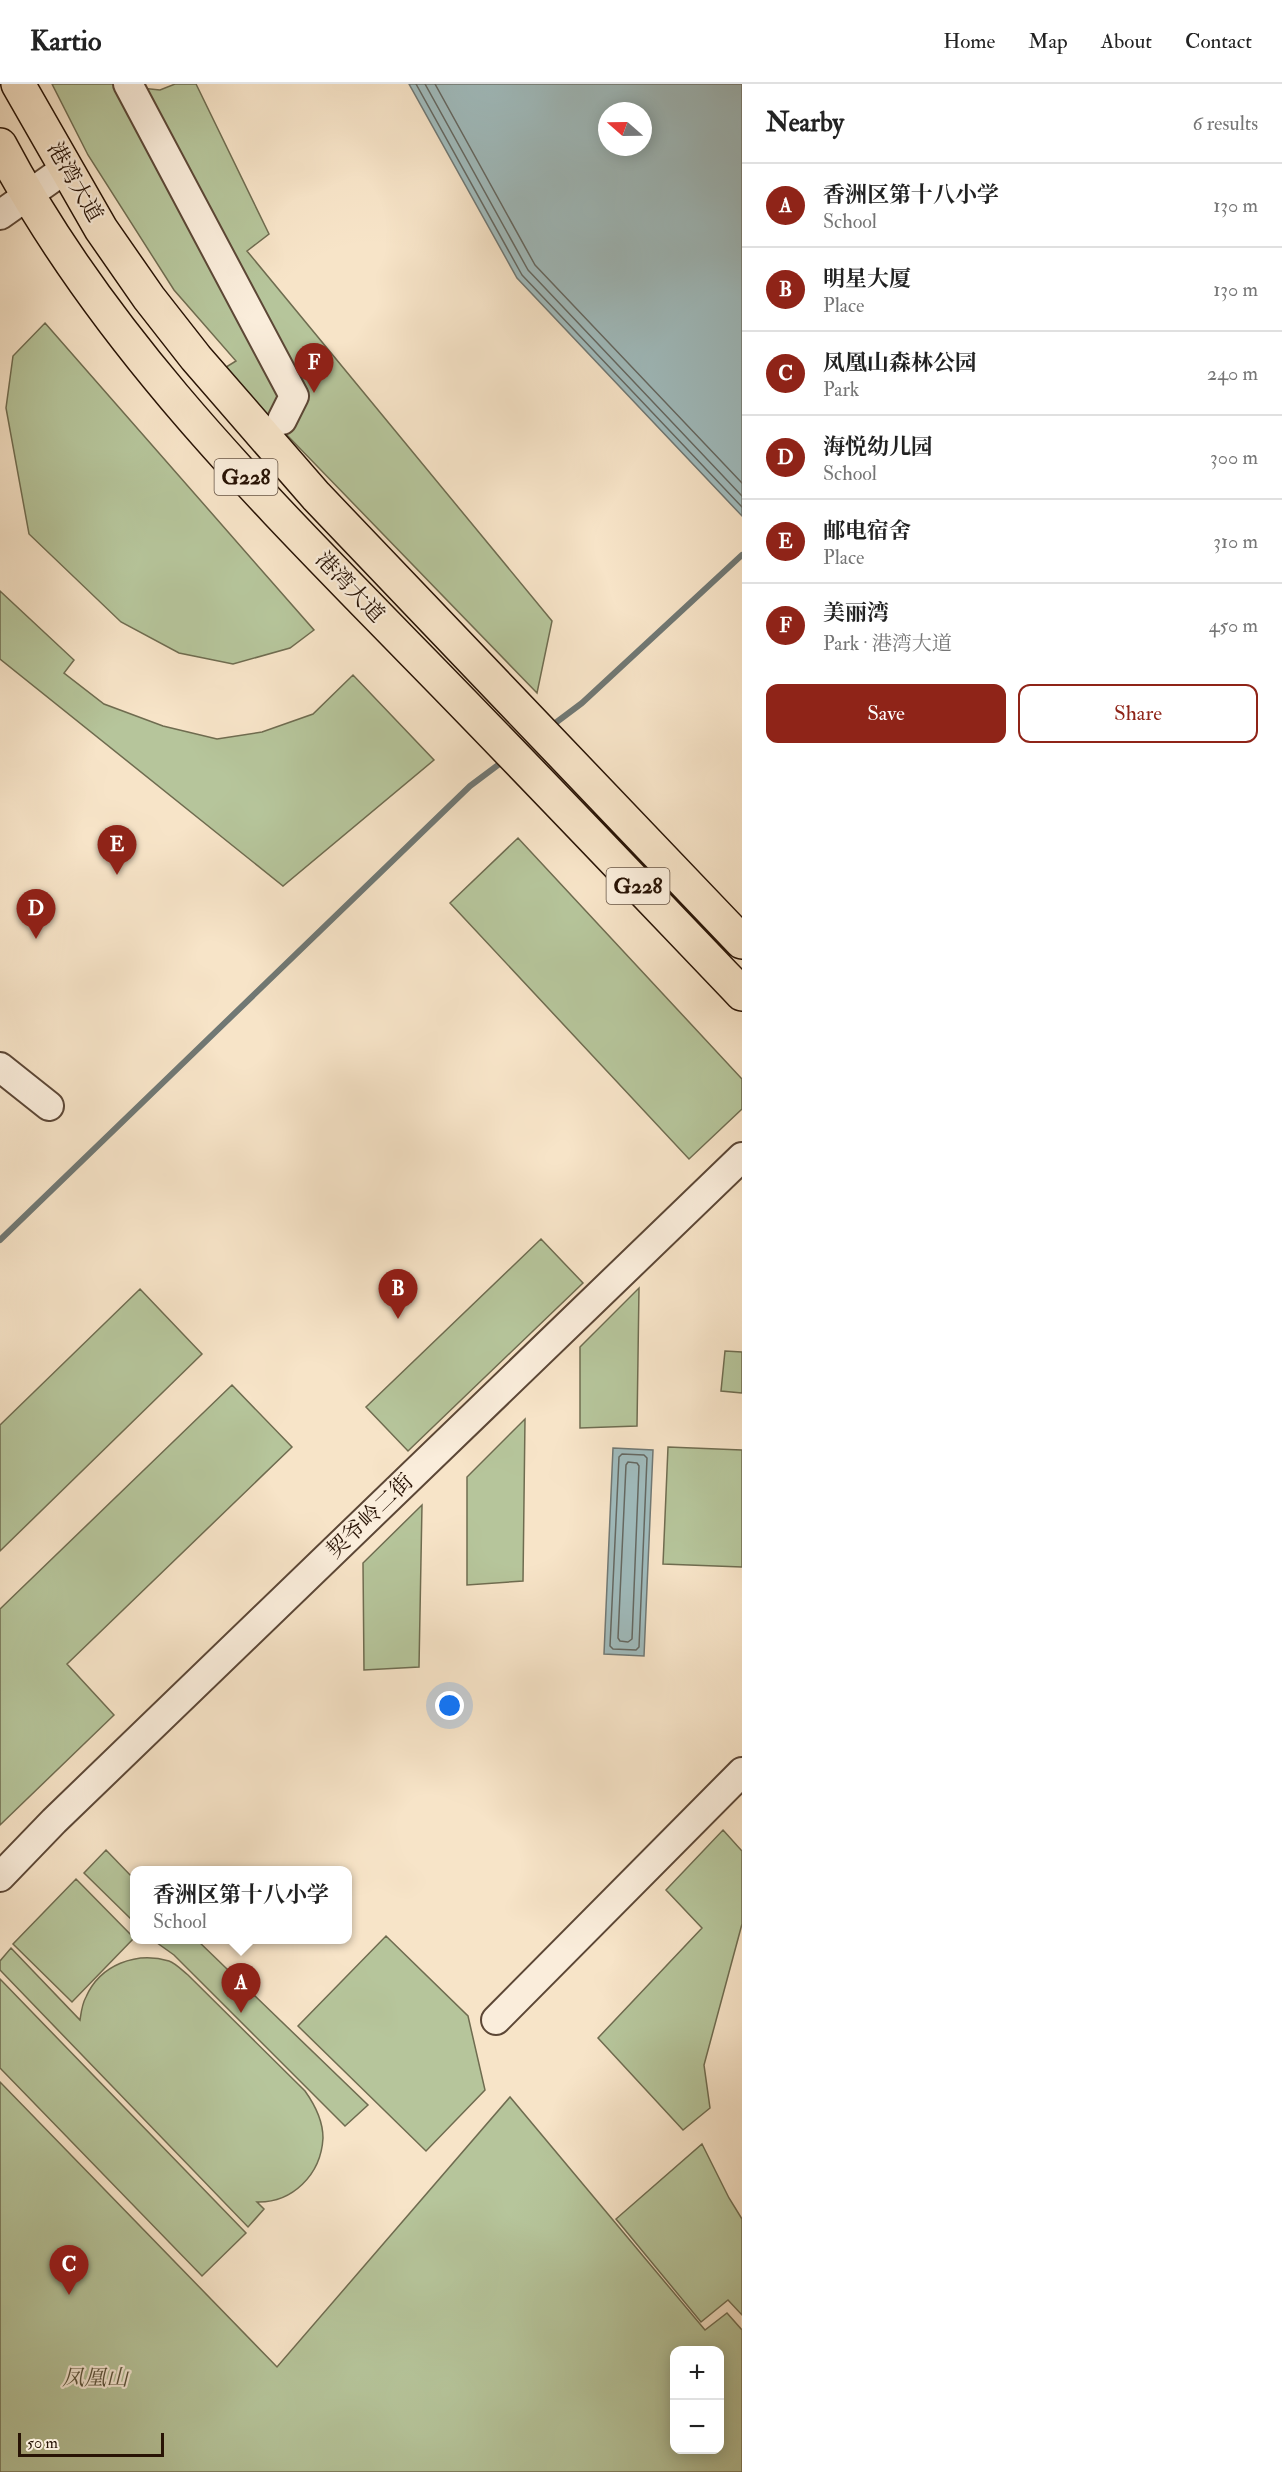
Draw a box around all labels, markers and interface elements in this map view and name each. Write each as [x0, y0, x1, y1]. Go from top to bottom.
text: Kartio [30, 24, 101, 59]
text: Home [943, 28, 995, 55]
text: Map [1028, 28, 1068, 55]
text: About [1101, 28, 1152, 55]
text: Contact [1185, 28, 1252, 55]
north arrow [598, 102, 652, 156]
text: Nearby [766, 107, 844, 139]
text: 6 results [1192, 111, 1258, 136]
street label: 港湾大道 [41, 137, 109, 227]
text: 香洲区第十八小学 [823, 181, 999, 209]
text: A [779, 193, 792, 218]
text: 130 m [1213, 193, 1258, 218]
text: School [823, 209, 877, 234]
text: 明星大厦 [823, 265, 911, 293]
text: B [779, 277, 792, 302]
text: 130 m [1213, 277, 1258, 302]
text: Place [823, 293, 864, 318]
pin: F [294, 344, 334, 393]
text: 凤凰山森林公园 [823, 349, 977, 377]
text: C [778, 361, 793, 386]
text: 240 m [1207, 361, 1258, 386]
text: Park [823, 377, 859, 402]
text: 海悦幼儿园 [823, 433, 933, 461]
text: D [777, 445, 794, 470]
text: 300 m [1210, 445, 1258, 470]
road number: G228 [214, 459, 278, 495]
text: School [823, 461, 877, 486]
text: 邮电宿舍 [823, 517, 911, 545]
text: E [778, 529, 793, 554]
text: 310 m [1213, 529, 1258, 554]
text: Place [823, 545, 864, 570]
street label: 港湾大道 [309, 546, 391, 628]
text: 美丽湾 [823, 599, 889, 627]
text: F [779, 613, 792, 638]
text: 450 m [1209, 613, 1258, 638]
text: Park · 港湾大道 [823, 631, 952, 656]
button: Save [766, 684, 1006, 743]
button: Share [1018, 684, 1258, 743]
pin: E [98, 826, 136, 875]
road number: G228 [606, 868, 670, 904]
pin: D [16, 890, 56, 939]
pin: B [378, 1270, 418, 1319]
street label: 契爷岭二街 [321, 1468, 419, 1564]
your location [435, 1691, 464, 1720]
popup [130, 1866, 352, 1944]
text: 香洲区第十八小学 [153, 1881, 329, 1909]
text: School [153, 1909, 207, 1934]
pin: A [222, 1964, 260, 2013]
pin: C [50, 2246, 88, 2295]
map controls [670, 2346, 724, 2454]
button: + [670, 2346, 724, 2400]
park label: 凤凰山 [62, 2364, 130, 2392]
button: − [670, 2400, 724, 2454]
scale bar [18, 2430, 164, 2458]
text: 50 m [27, 2433, 58, 2453]

